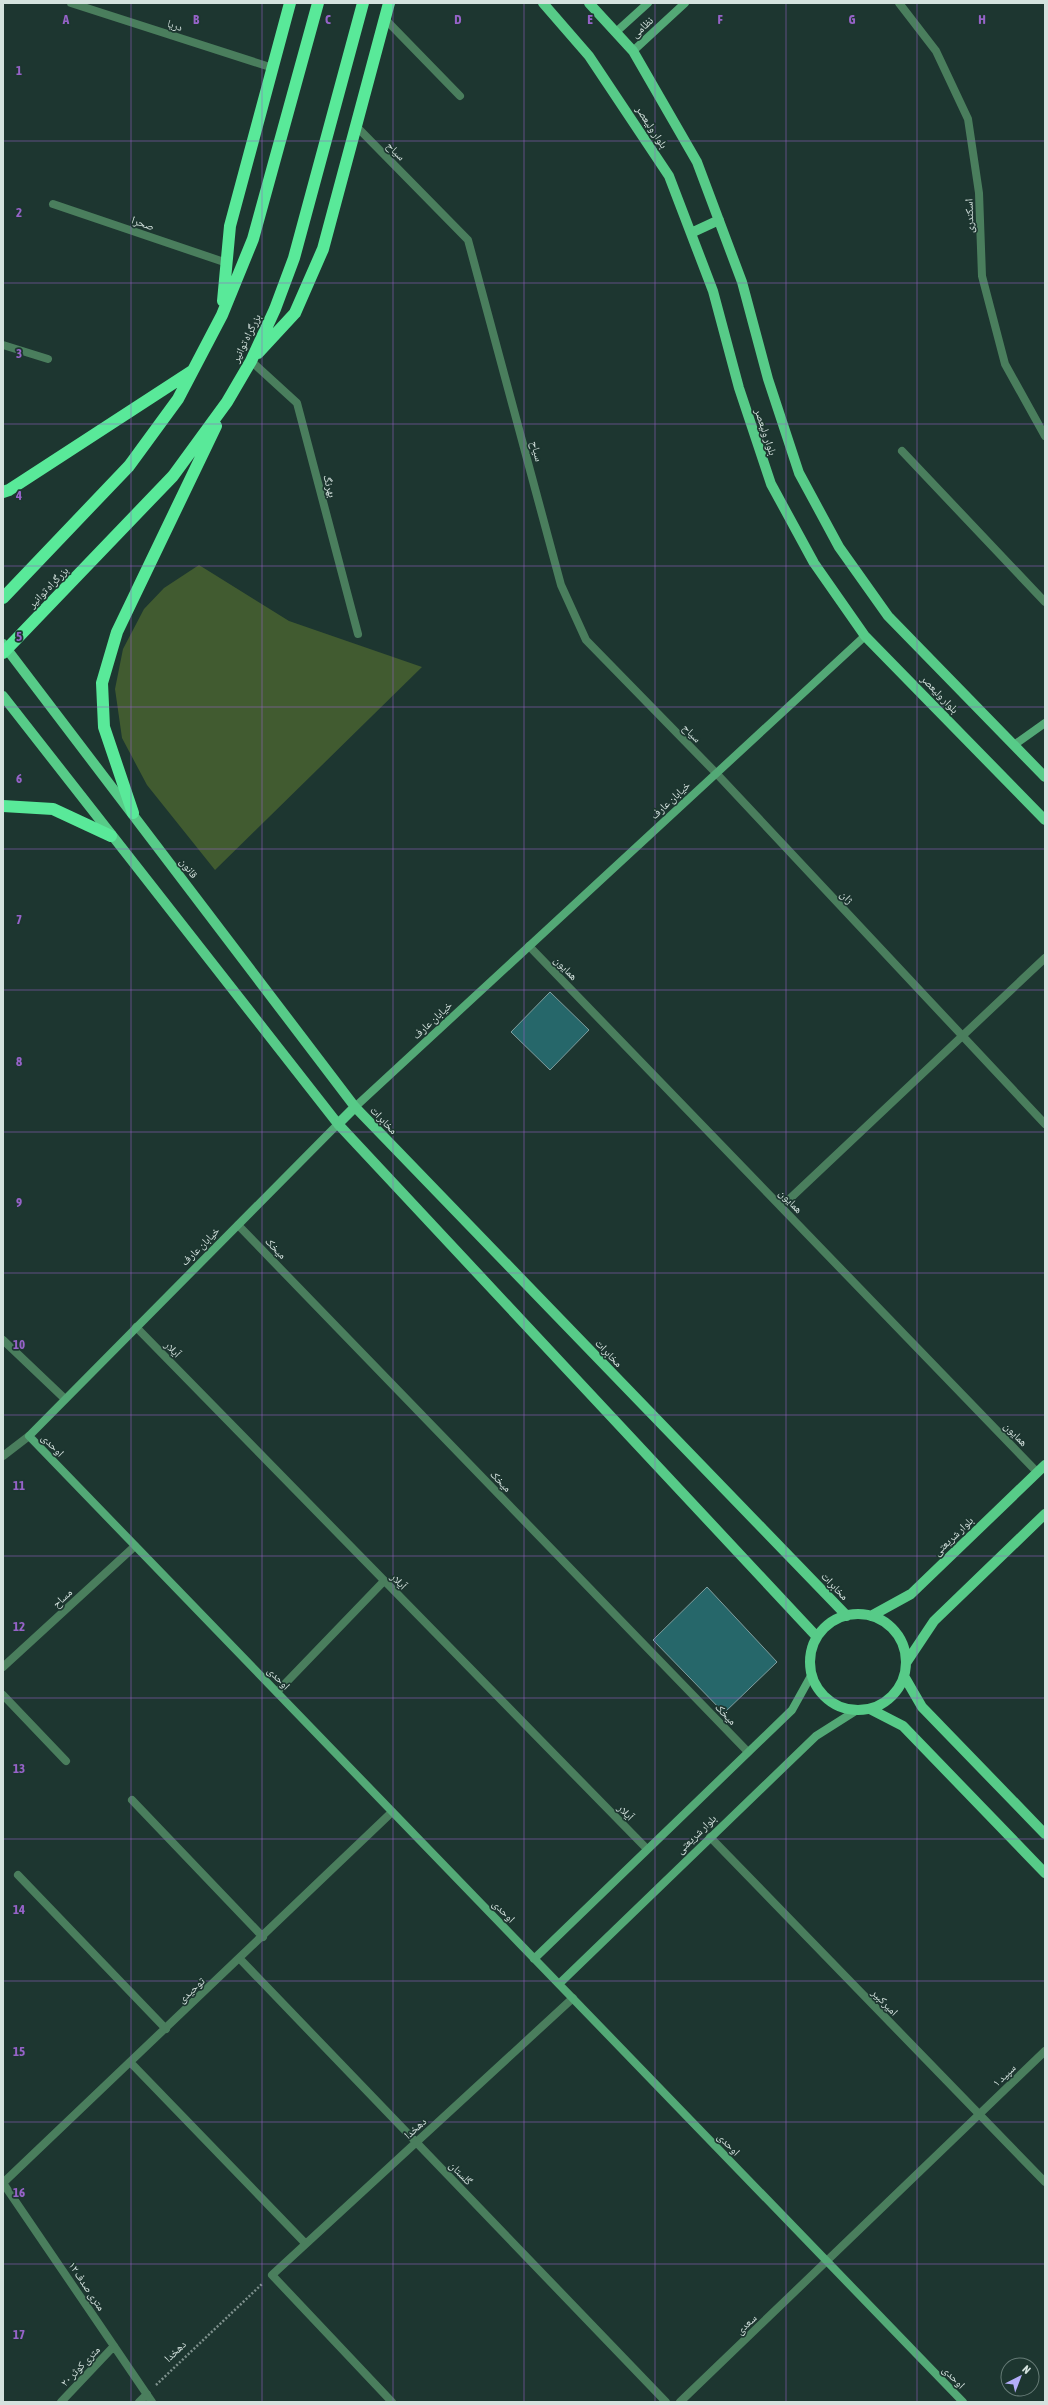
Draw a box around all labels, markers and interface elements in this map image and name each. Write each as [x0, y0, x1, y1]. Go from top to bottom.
text: A [62, 12, 70, 27]
text: B [193, 12, 200, 27]
text: C [325, 12, 331, 27]
text: D [454, 12, 462, 27]
text: E [587, 12, 593, 27]
text: F [717, 12, 723, 27]
text: G [849, 12, 856, 27]
text: H [978, 12, 986, 27]
street label: نظامی [629, 14, 656, 41]
street label: دریا [166, 17, 185, 33]
text: 1 [16, 63, 22, 78]
street label: بلوار ولیعصر [633, 103, 670, 151]
street label: سیاح [384, 139, 408, 163]
street label: اسکندری [962, 199, 977, 233]
text: 2 [16, 205, 22, 220]
street label: صحرا [130, 214, 156, 232]
street label: بزرگراه توانیر [229, 312, 263, 365]
text: 3 [16, 346, 22, 361]
street label: بلوار ولیعصر [752, 406, 779, 457]
street label: سیاح [528, 439, 546, 463]
street label: بهرنگ [321, 473, 339, 499]
text: 4 [15, 488, 22, 503]
street label: بزرگراه توانیر [25, 564, 71, 611]
text: 5 [16, 629, 22, 644]
street label: بلوار ولیعصر [918, 672, 961, 716]
street label: سیاح [680, 721, 704, 745]
text: 6 [16, 771, 22, 786]
street label: خیابان عارف [648, 779, 693, 822]
street label: قانون [177, 856, 201, 881]
street label: ژان [837, 888, 856, 907]
text: 7 [16, 912, 22, 927]
street label: همایون [551, 954, 580, 983]
street label: خیابان عارف [410, 999, 455, 1042]
text: 8 [16, 1054, 22, 1069]
street label: مخابرات [368, 1104, 400, 1137]
street label: همایون [776, 1187, 805, 1216]
text: 9 [16, 1195, 22, 1210]
street label: خیابان عارف [178, 1224, 222, 1268]
street label: میخک [263, 1235, 289, 1261]
text: 10 [13, 1337, 25, 1352]
street label: مخابرات [593, 1337, 625, 1370]
street label: آیلار [162, 1338, 183, 1360]
street label: همایون [1001, 1420, 1030, 1449]
street label: اوحدی [39, 1431, 67, 1459]
street label: میخک [488, 1468, 514, 1494]
text: 11 [13, 1478, 25, 1493]
street label: بلوار شریعتى [931, 1514, 976, 1559]
street label: آیلار [388, 1570, 409, 1592]
street label: مخابرات [819, 1570, 851, 1603]
street label: مساح [50, 1586, 75, 1611]
text: 12 [13, 1619, 25, 1634]
street label: اوحدی [265, 1664, 293, 1692]
street label: میخک [713, 1701, 739, 1727]
text: 13 [13, 1761, 25, 1776]
street label: آیلار [615, 1801, 636, 1823]
street label: بلوار شریعتى [674, 1812, 719, 1857]
street label: اوحدی [490, 1897, 518, 1925]
text: 14 [13, 1902, 25, 1917]
street label: توحیدی [175, 1974, 208, 2006]
street label: امیرکبیر [869, 1986, 901, 2018]
text: 15 [13, 2044, 25, 2059]
street label: سپید ۱ [990, 2061, 1019, 2089]
street label: دهخدا [402, 2115, 429, 2141]
street label: اوحدی [715, 2130, 743, 2158]
street label: گلستان [446, 2159, 475, 2188]
text: 16 [13, 2185, 25, 2200]
street label: ۱۲ متری صدف [65, 2259, 108, 2313]
street label: سعدی [733, 2311, 759, 2337]
text: 17 [13, 2327, 25, 2342]
street label: دهخدا [162, 2338, 189, 2364]
street label: ۲۰ متری کوثر [58, 2343, 103, 2389]
north arrow [1000, 2357, 1040, 2397]
street label: اوحدی [940, 2363, 968, 2391]
text: N [1020, 2363, 1033, 2376]

